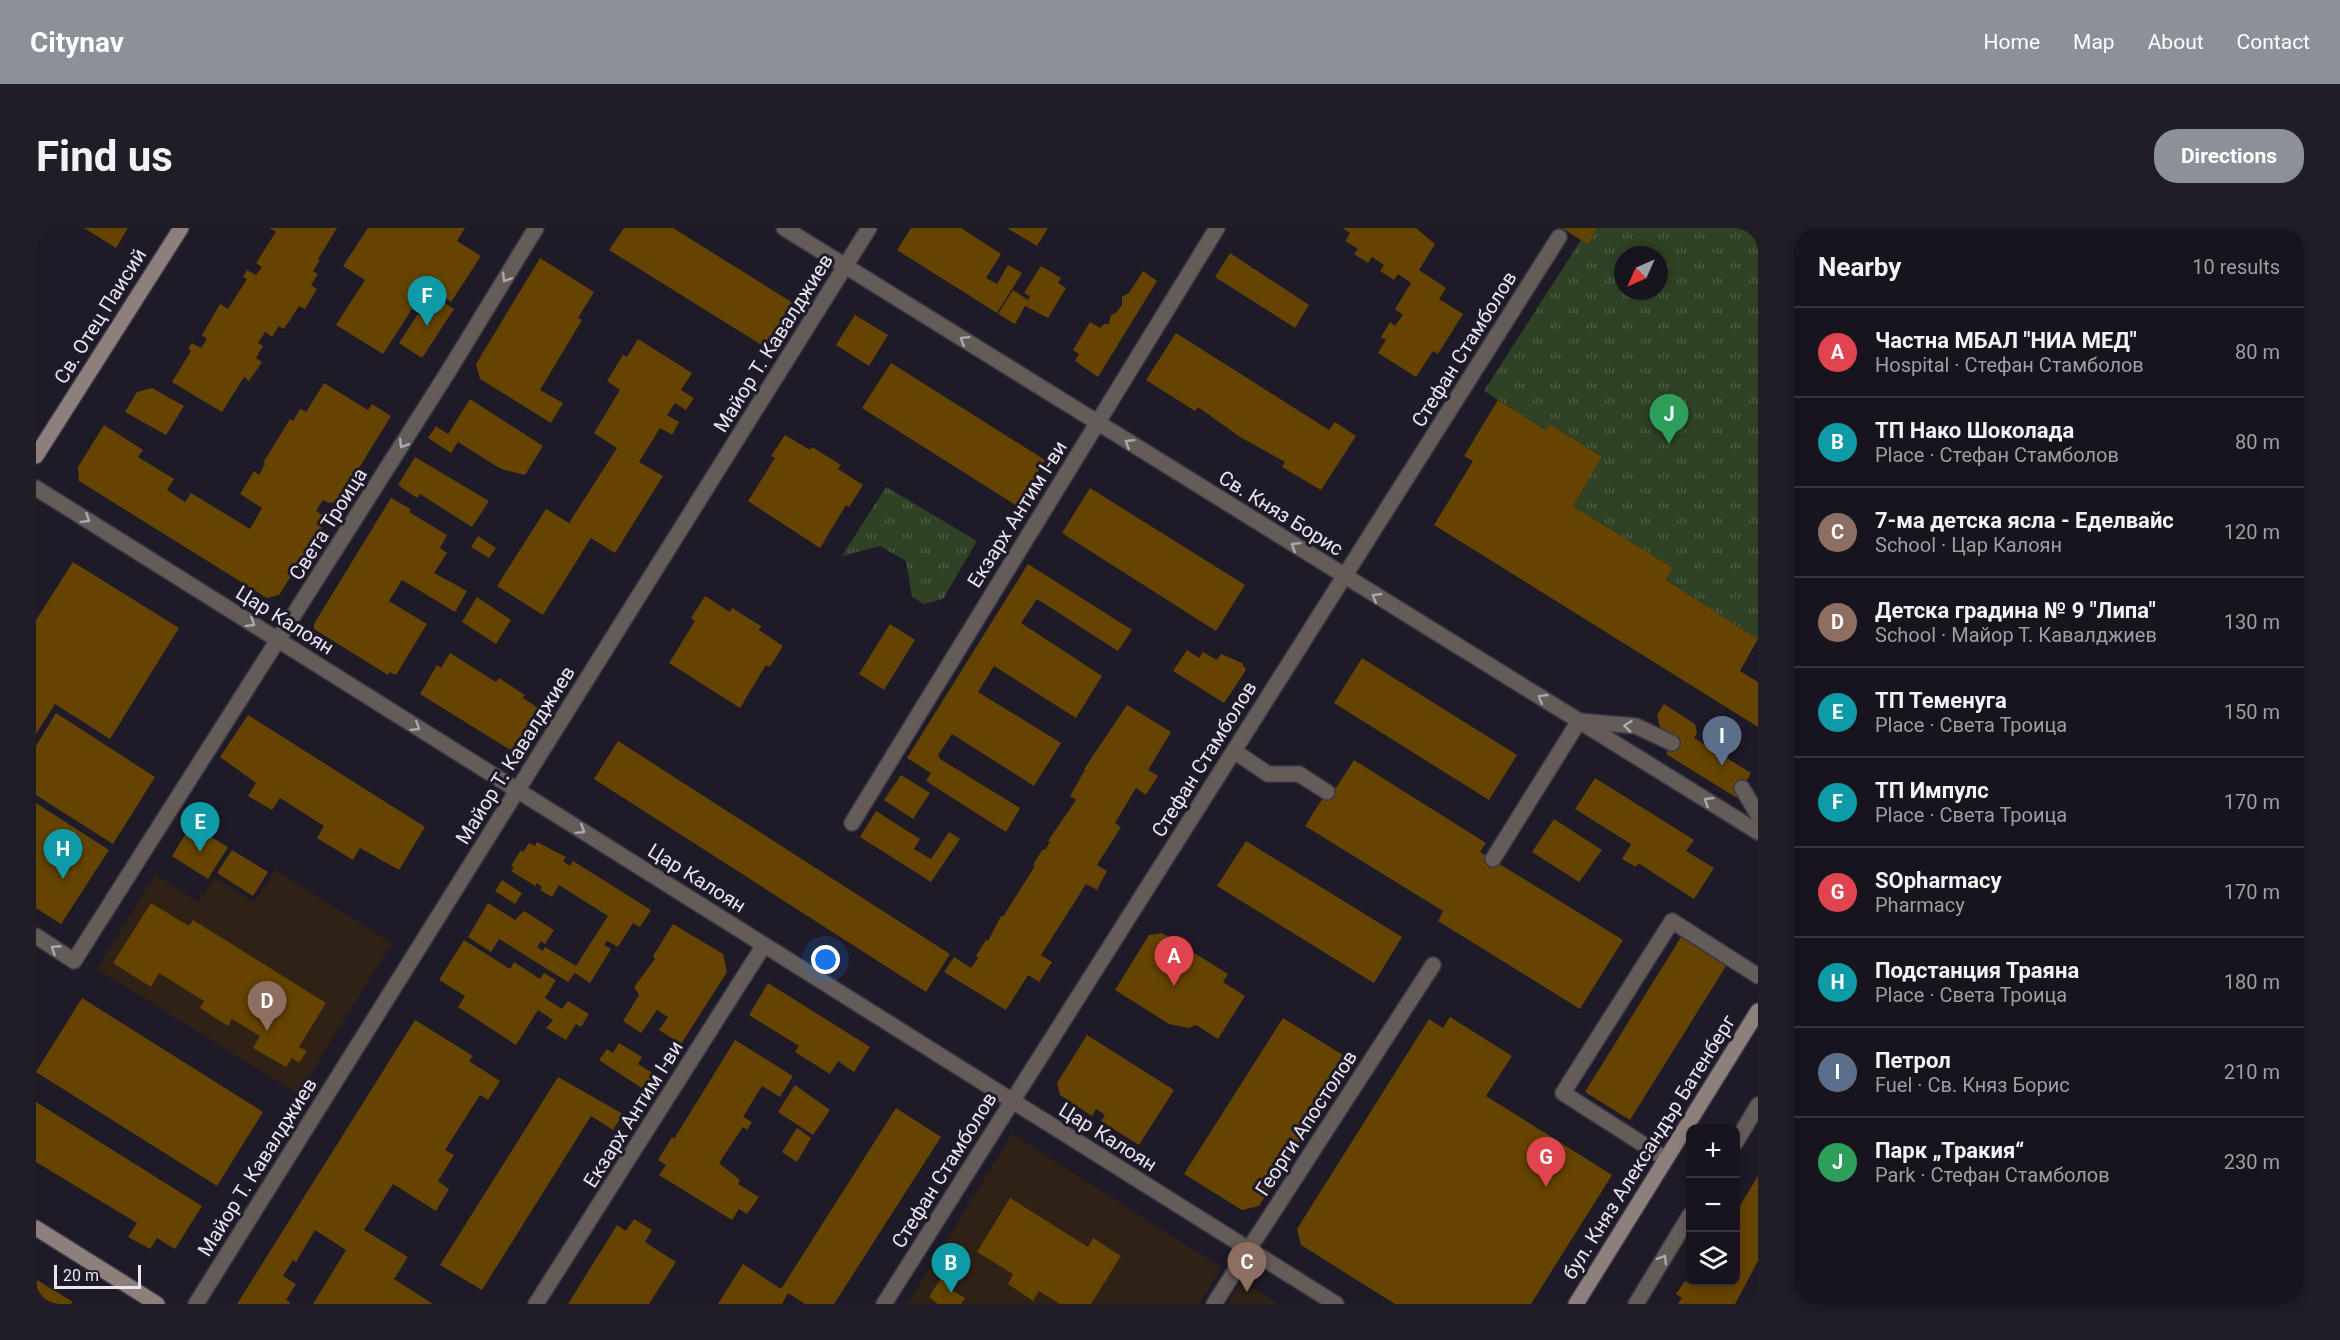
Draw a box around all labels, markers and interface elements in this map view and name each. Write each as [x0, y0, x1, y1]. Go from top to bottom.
text: Citynav [30, 26, 124, 59]
text: Home [1984, 30, 2040, 54]
text: Map [2073, 30, 2115, 54]
text: About [2148, 30, 2204, 54]
text: Contact [2237, 30, 2310, 54]
button: Directions [2154, 129, 2304, 183]
text: Find us [36, 132, 173, 181]
street label: Св. Отец Паисий [49, 244, 151, 388]
north arrow [1614, 246, 1668, 300]
street label: Майор Т. Кавалджиев [708, 249, 838, 437]
text: Nearby [1818, 252, 1901, 282]
text: 10 results [2192, 255, 2280, 279]
street label: Стефан Стамболов [1406, 267, 1522, 431]
one-way arrow [501, 272, 513, 282]
pin: F [408, 276, 446, 326]
text: Частна МБАЛ "НИА МЕД" [1875, 328, 2137, 353]
one-way arrow [959, 336, 970, 347]
text: A [1831, 340, 1844, 364]
text: 80 m [2235, 340, 2280, 364]
text: Hospital · Стефан Стамболов [1875, 353, 2144, 377]
pin: J [1650, 394, 1688, 444]
text: ТП Нако Шоколада [1875, 418, 2074, 443]
text: B [1831, 430, 1844, 454]
text: 80 m [2235, 430, 2280, 454]
street label: Екзарх Антим I-ви [962, 436, 1072, 592]
one-way arrow [399, 437, 410, 448]
one-way arrow [1125, 438, 1135, 450]
text: Place · Стефан Стамболов [1875, 443, 2119, 467]
street label: Света Троица [284, 464, 372, 584]
street label: Св. Княз Борис [1214, 465, 1348, 561]
text: 7-ма детска ясла - Еделвайс [1875, 508, 2174, 533]
one-way arrow [79, 512, 90, 523]
text: C [1831, 520, 1844, 544]
text: 120 m [2224, 520, 2280, 544]
text: School · Цар Калоян [1875, 533, 2062, 557]
one-way arrow [1290, 543, 1301, 554]
street label: Цар Калоян [232, 580, 338, 660]
one-way arrow [1372, 592, 1382, 604]
text: Детска градина № 9 "Липа" [1875, 598, 2156, 623]
text: D [1831, 610, 1844, 634]
text: 130 m [2224, 610, 2280, 634]
one-way arrow [245, 615, 255, 627]
text: School · Майор Т. Кавалджиев [1875, 623, 2157, 647]
street label: Майор Т. Кавалджиев [450, 661, 580, 849]
street label: Стефан Стамболов [1146, 677, 1262, 841]
text: ТП Теменуга [1875, 688, 2007, 713]
one-way arrow [1538, 694, 1548, 706]
text: E [1832, 700, 1843, 724]
text: 150 m [2224, 700, 2280, 724]
text: Place · Света Троица [1875, 713, 2067, 737]
pin: I [1702, 716, 1742, 766]
one-way arrow [410, 719, 420, 731]
one-way arrow [1623, 720, 1632, 732]
text: ТП Импулс [1875, 778, 1989, 803]
text: F [1832, 790, 1843, 814]
text: 170 m [2224, 790, 2280, 814]
one-way arrow [1704, 796, 1714, 808]
pin: E [180, 802, 220, 852]
text: Place · Света Троица [1875, 803, 2067, 827]
one-way arrow [575, 823, 585, 835]
pin: H [44, 830, 82, 879]
street label: Цар Калоян [644, 838, 750, 918]
text: SOpharmacy [1875, 868, 2002, 893]
text: G [1831, 880, 1844, 904]
text: 170 m [2224, 880, 2280, 904]
text: Pharmacy [1875, 893, 1965, 917]
pin: A [1154, 936, 1194, 986]
one-way arrow [51, 944, 61, 956]
your location [811, 945, 840, 974]
text: Подстанция Траяна [1875, 958, 2079, 983]
text: H [1830, 970, 1845, 994]
text: 180 m [2224, 970, 2280, 994]
pin: D [248, 982, 286, 1031]
text: Place · Света Троица [1875, 983, 2067, 1007]
street label: бул. Княз Александър Батенберг [1557, 1010, 1741, 1284]
street label: Екзарх Антим I-ви [578, 1036, 688, 1192]
street label: Георги Апостолов [1250, 1046, 1362, 1200]
text: Петрол [1875, 1048, 1951, 1073]
text: I [1835, 1060, 1840, 1084]
text: 210 m [2224, 1060, 2280, 1084]
street label: Майор Т. Кавалджиев [192, 1073, 322, 1261]
text: Fuel · Св. Княз Борис [1875, 1073, 2070, 1097]
street label: Стефан Стамболов [886, 1088, 1002, 1252]
street label: Цар Калоян [1055, 1097, 1161, 1177]
map controls [1686, 1124, 1740, 1286]
button: + [1686, 1124, 1740, 1178]
pin: G [1526, 1138, 1566, 1187]
text: Парк „Тракия“ [1875, 1138, 2024, 1163]
text: J [1832, 1150, 1843, 1174]
text: 230 m [2224, 1150, 2280, 1174]
text: Park · Стефан Стамболов [1875, 1163, 2110, 1187]
button: − [1686, 1178, 1740, 1232]
button: layers [1686, 1232, 1740, 1286]
pin: C [1228, 1242, 1266, 1292]
pin: B [932, 1244, 970, 1293]
one-way arrow [1656, 1255, 1667, 1266]
scale bar [54, 1262, 141, 1290]
text: 20 m [63, 1266, 99, 1285]

